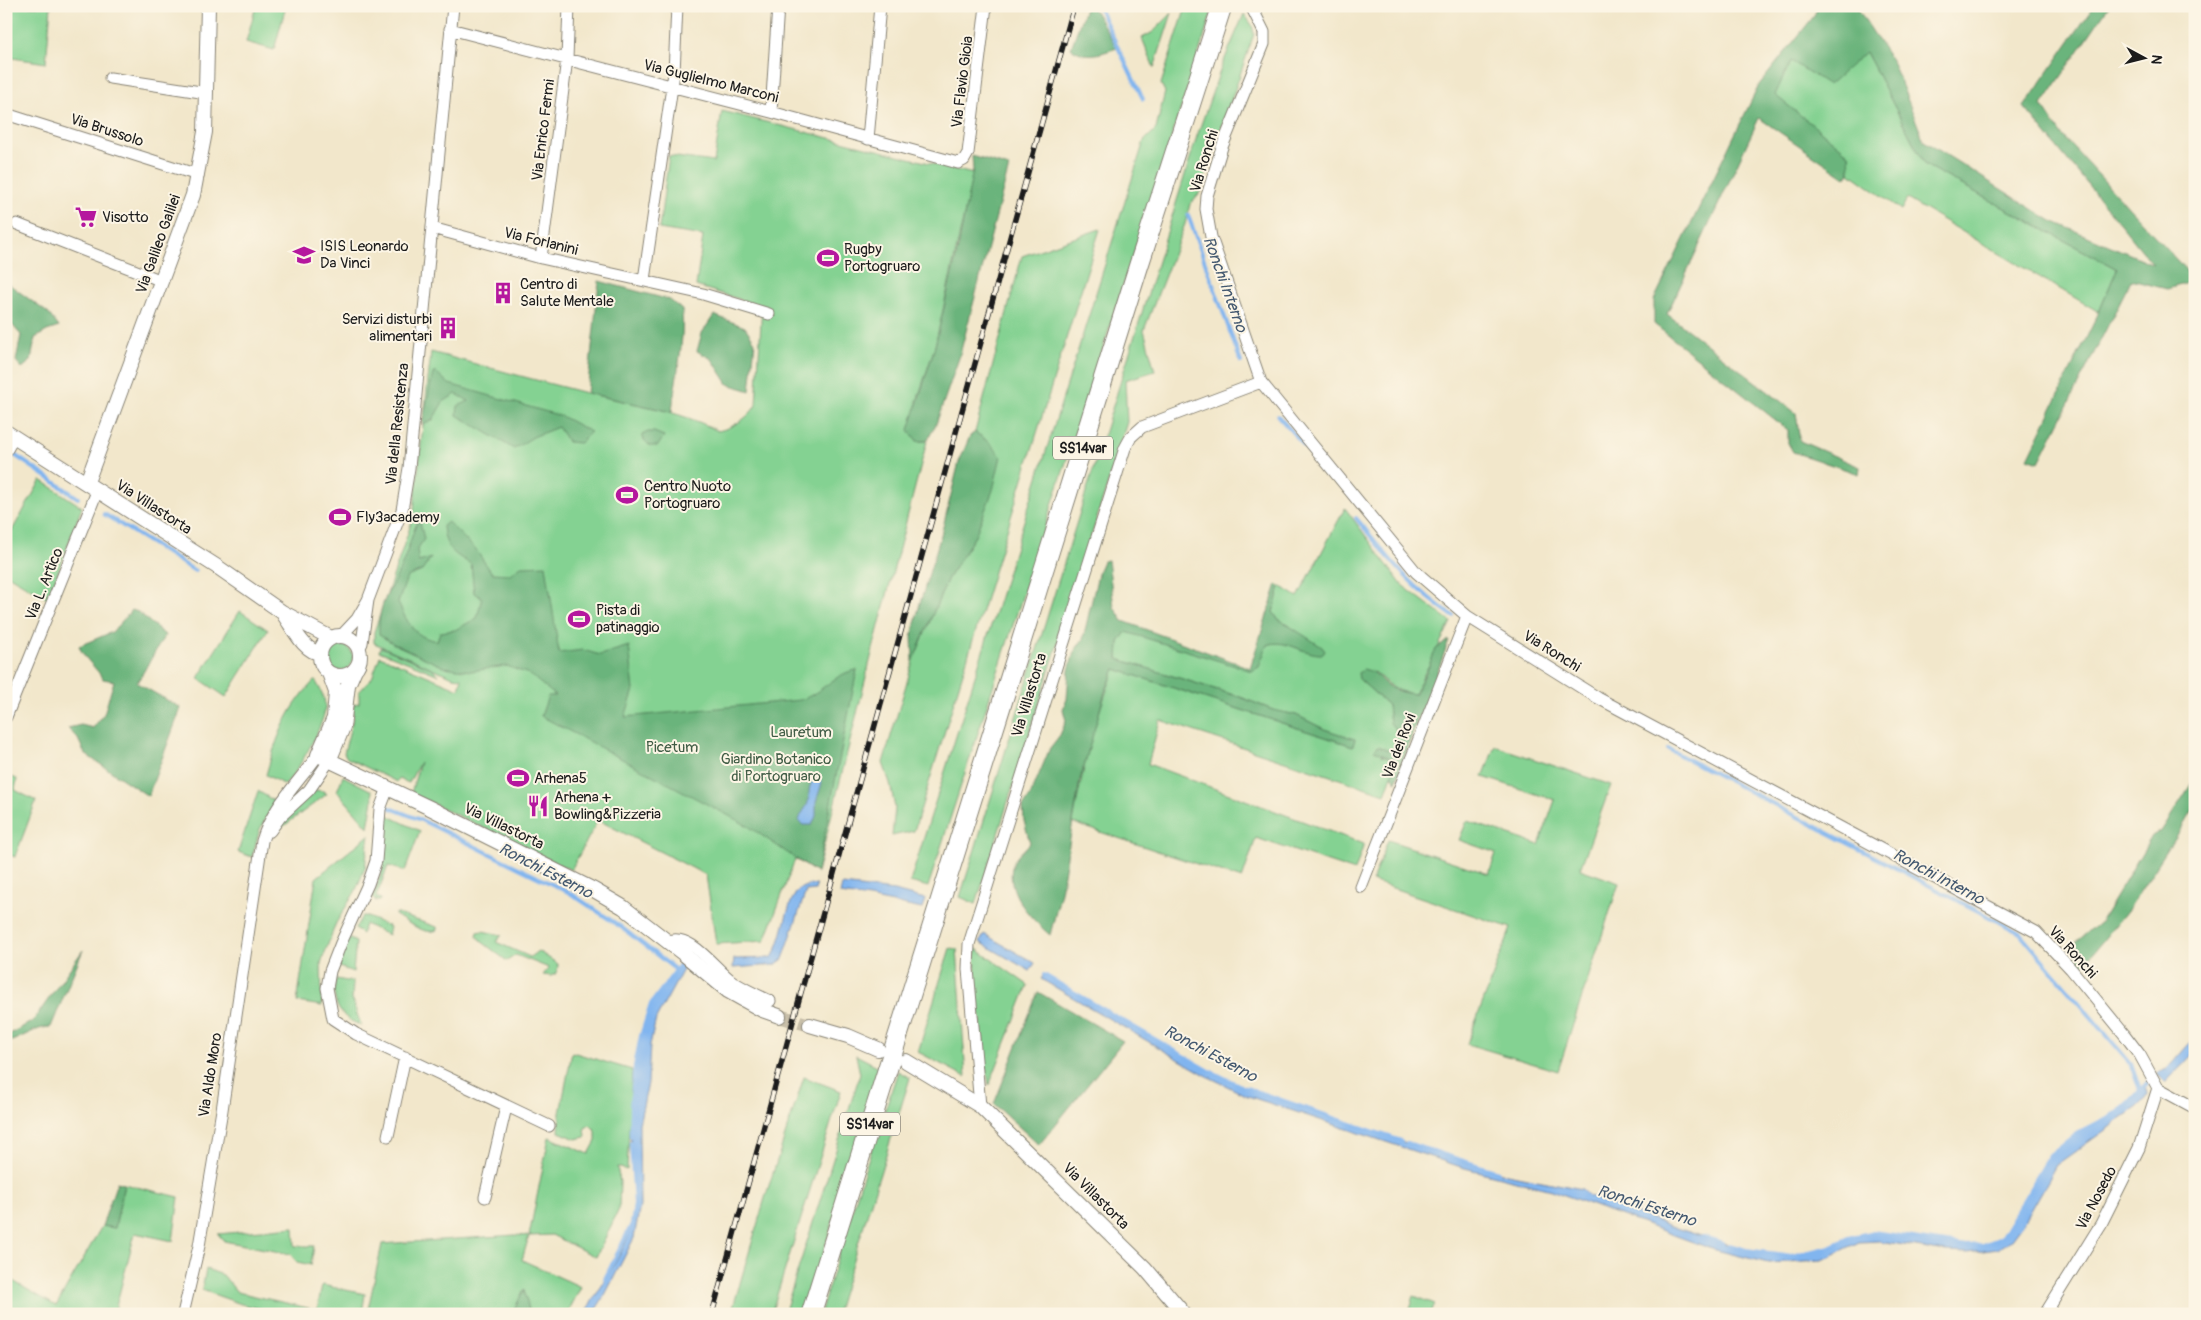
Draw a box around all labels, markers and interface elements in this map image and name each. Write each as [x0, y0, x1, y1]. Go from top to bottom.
north arrow [2118, 32, 2168, 82]
street label: Via Flavio Gioia [947, 35, 978, 129]
text: N [2147, 54, 2165, 65]
street label: Via Guglielmo Marconi [641, 56, 781, 108]
street label: Via Enrico Fermi [528, 78, 559, 182]
street label: Via Brussolo [68, 110, 146, 151]
street label: Via Ronchi [1186, 127, 1223, 195]
street label: Via Galileo Galilei [132, 192, 185, 296]
supermarket icon: Visotto [73, 204, 99, 230]
place label: Visotto [102, 208, 149, 227]
street label: Via Forlanini [502, 223, 580, 260]
water label: Ronchi Interno [1199, 234, 1252, 336]
place label: ISIS Leonardo Da Vinci [320, 237, 409, 273]
place label: Rugby Portogruaro [844, 240, 920, 276]
school or university icon: ISIS Leonardo Da Vinci [291, 242, 317, 268]
sports icon: Rugby Portogruaro [815, 245, 841, 271]
place label: Centro di Salute Mentale [520, 275, 614, 311]
building icon: Centro di Salute Mentale [490, 280, 516, 306]
place label: Servizi disturbi alimentari [342, 310, 432, 346]
building icon: Servizi disturbi alimentari [435, 315, 461, 341]
street label: Via della Resistenza [382, 362, 413, 486]
road number: SS14var [1053, 436, 1113, 459]
street label: Via Villastorta [112, 476, 195, 539]
place label: Centro Nuoto Portogruaro [644, 477, 731, 513]
sports icon: Centro Nuoto Portogruaro [614, 482, 640, 508]
sports icon: Fly3academy [327, 504, 353, 530]
place label: Fly3academy [356, 508, 440, 527]
street label: Via L. Artico [21, 545, 68, 623]
place label: Pista di patinaggio [596, 601, 659, 637]
sports icon: Pista di patinaggio [566, 606, 592, 632]
street label: Via Ronchi [1519, 626, 1584, 677]
street label: Via Villastorta [1008, 651, 1051, 739]
street label: Via dei Rovi [1378, 710, 1421, 782]
park label: Lauretum [770, 723, 832, 742]
park label: Picetum [646, 738, 698, 757]
park label: Giardino Botanico di Portogruaro [721, 750, 831, 786]
sports icon: Arhena5 [505, 765, 531, 791]
place label: Arhena5 [534, 769, 587, 788]
place label: Arhena + Bowling&Pizzeria [554, 788, 661, 824]
restaurant icon: Arhena + Bowling&Pizzeria [525, 793, 551, 819]
street label: Via Villastorta [461, 799, 547, 854]
water label: Ronchi Esterno [495, 839, 597, 904]
water label: Ronchi Interno [1890, 845, 1989, 910]
street label: Via Ronchi [2044, 922, 2101, 983]
water label: Ronchi Esterno [1161, 1021, 1262, 1087]
street label: Via Aldo Moro [194, 1031, 227, 1119]
road number: SS14var [840, 1112, 900, 1136]
street label: Via Villastorta [1058, 1159, 1133, 1234]
street label: Via Nosedo [2072, 1163, 2121, 1233]
water label: Ronchi Esterno [1595, 1181, 1700, 1232]

